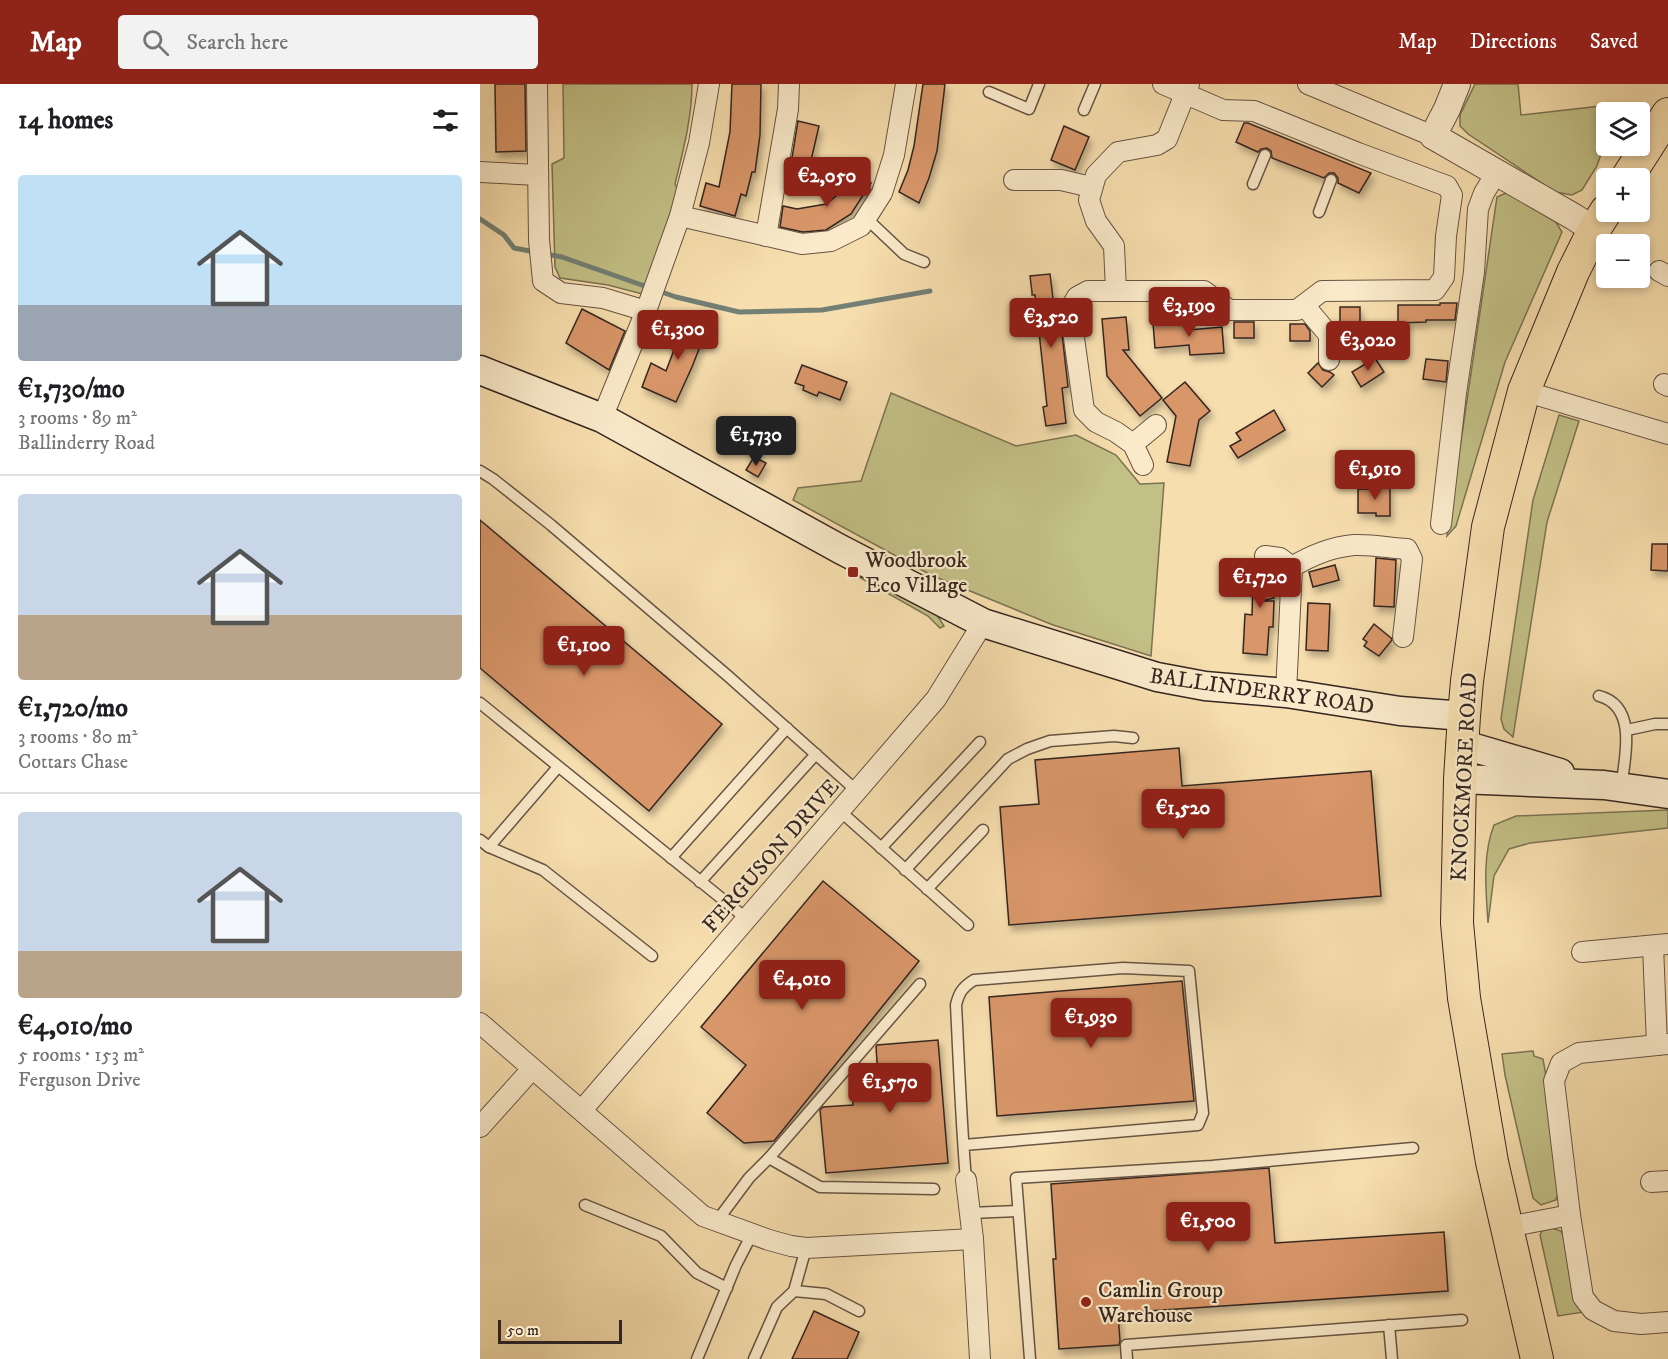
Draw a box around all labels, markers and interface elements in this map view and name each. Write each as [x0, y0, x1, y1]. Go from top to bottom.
search box [118, 15, 538, 69]
text: Map [30, 25, 82, 60]
icon: search [139, 26, 172, 59]
text: Search here [187, 29, 288, 56]
text: Map [1398, 29, 1437, 55]
text: Directions [1470, 29, 1557, 55]
text: Saved [1590, 29, 1638, 55]
map controls [1596, 102, 1650, 288]
button: layers [1596, 102, 1650, 156]
text: 14 homes [18, 104, 113, 137]
icon: filters [429, 104, 462, 137]
pin: €2,050 [778, 157, 876, 208]
text: €2,050 [798, 164, 856, 189]
button: + [1596, 168, 1650, 222]
icon: home [186, 214, 294, 322]
button: − [1596, 234, 1650, 288]
pin: €3,190 [1140, 287, 1238, 338]
text: €3,190 [1163, 294, 1215, 319]
pin: €3,520 [1002, 298, 1100, 349]
text: €3,520 [1024, 305, 1078, 330]
pin: €1,300 [629, 310, 727, 361]
text: €1,300 [651, 317, 705, 342]
pin: €3,020 [1319, 321, 1417, 372]
text: €3,020 [1340, 328, 1396, 353]
text: €1,730/mo [18, 373, 125, 406]
text: 3 rooms · 89 m² [18, 406, 137, 431]
pin: €1,730 [707, 416, 805, 467]
text: €1,730 [730, 423, 782, 448]
text: Ballinderry Road [18, 431, 155, 456]
pin: €1,910 [1326, 450, 1424, 501]
text: €1,910 [1349, 457, 1401, 482]
icon: home [186, 533, 294, 641]
place label: Woodbrook Eco Village [864, 547, 967, 599]
pin: €1,720 [1211, 558, 1309, 609]
marker: Woodbrook Eco Village [846, 565, 860, 579]
text: €1,720 [1233, 565, 1287, 590]
pin: €1,100 [535, 626, 633, 677]
text: €1,100 [557, 633, 611, 658]
street label: BALLINDERRY ROAD [1148, 662, 1376, 721]
street label: KNOCKMORE ROAD [1446, 672, 1483, 882]
text: €1,720/mo [18, 692, 128, 725]
text: 3 rooms · 80 m² [18, 725, 138, 750]
text: Cottars Chase [18, 750, 128, 775]
street label: FERGUSON DRIVE [697, 774, 845, 938]
pin: €1,520 [1134, 789, 1232, 840]
text: €1,520 [1156, 796, 1210, 821]
icon: home [186, 851, 294, 959]
pin: €4,010 [753, 960, 851, 1011]
text: €4,010 [773, 967, 831, 992]
pin: €1,930 [1042, 998, 1140, 1049]
text: €1,930 [1065, 1005, 1117, 1030]
text: €4,010/mo [18, 1010, 132, 1043]
text: 5 rooms · 153 m² [18, 1043, 144, 1068]
pin: €1,570 [841, 1063, 939, 1114]
text: Ferguson Drive [18, 1068, 141, 1093]
text: €1,570 [862, 1070, 918, 1095]
pin: €1,500 [1159, 1202, 1257, 1253]
text: €1,500 [1180, 1209, 1236, 1234]
place label: Camlin Group Warehouse [1097, 1277, 1223, 1329]
marker: Camlin Group Warehouse [1079, 1295, 1093, 1309]
scale bar [498, 1317, 622, 1344]
text: 50 m [507, 1320, 539, 1340]

